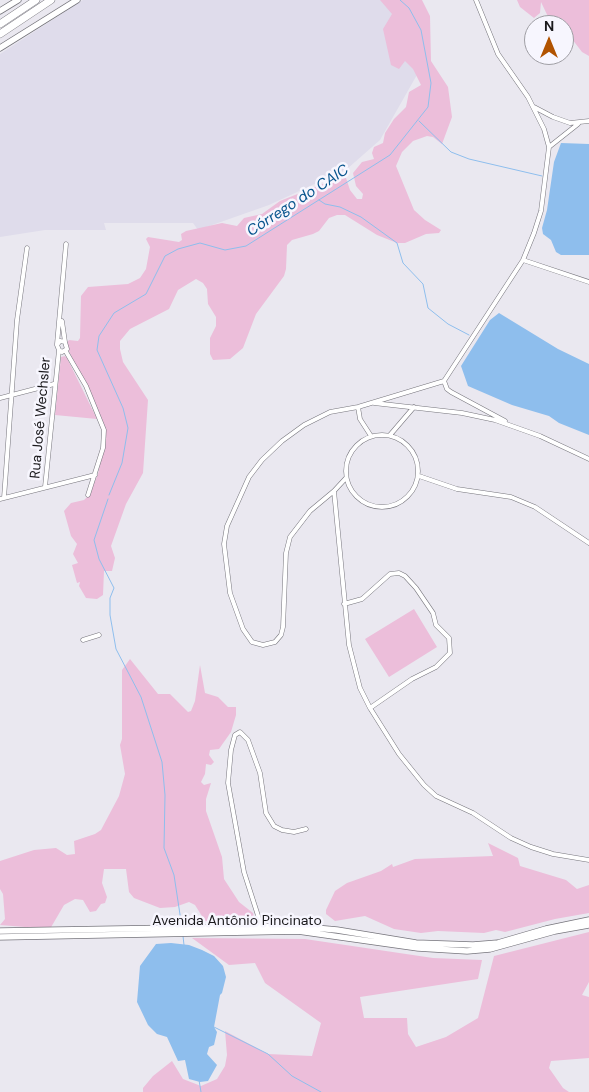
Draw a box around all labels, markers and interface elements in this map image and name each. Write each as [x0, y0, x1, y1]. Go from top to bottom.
north arrow [524, 15, 574, 65]
text: N [544, 17, 554, 35]
water label: Córrego do CAIC [244, 161, 352, 241]
street label: Rua José Wechsler [27, 357, 55, 479]
street label: Avenida Antônio Pincinato [152, 913, 322, 929]

